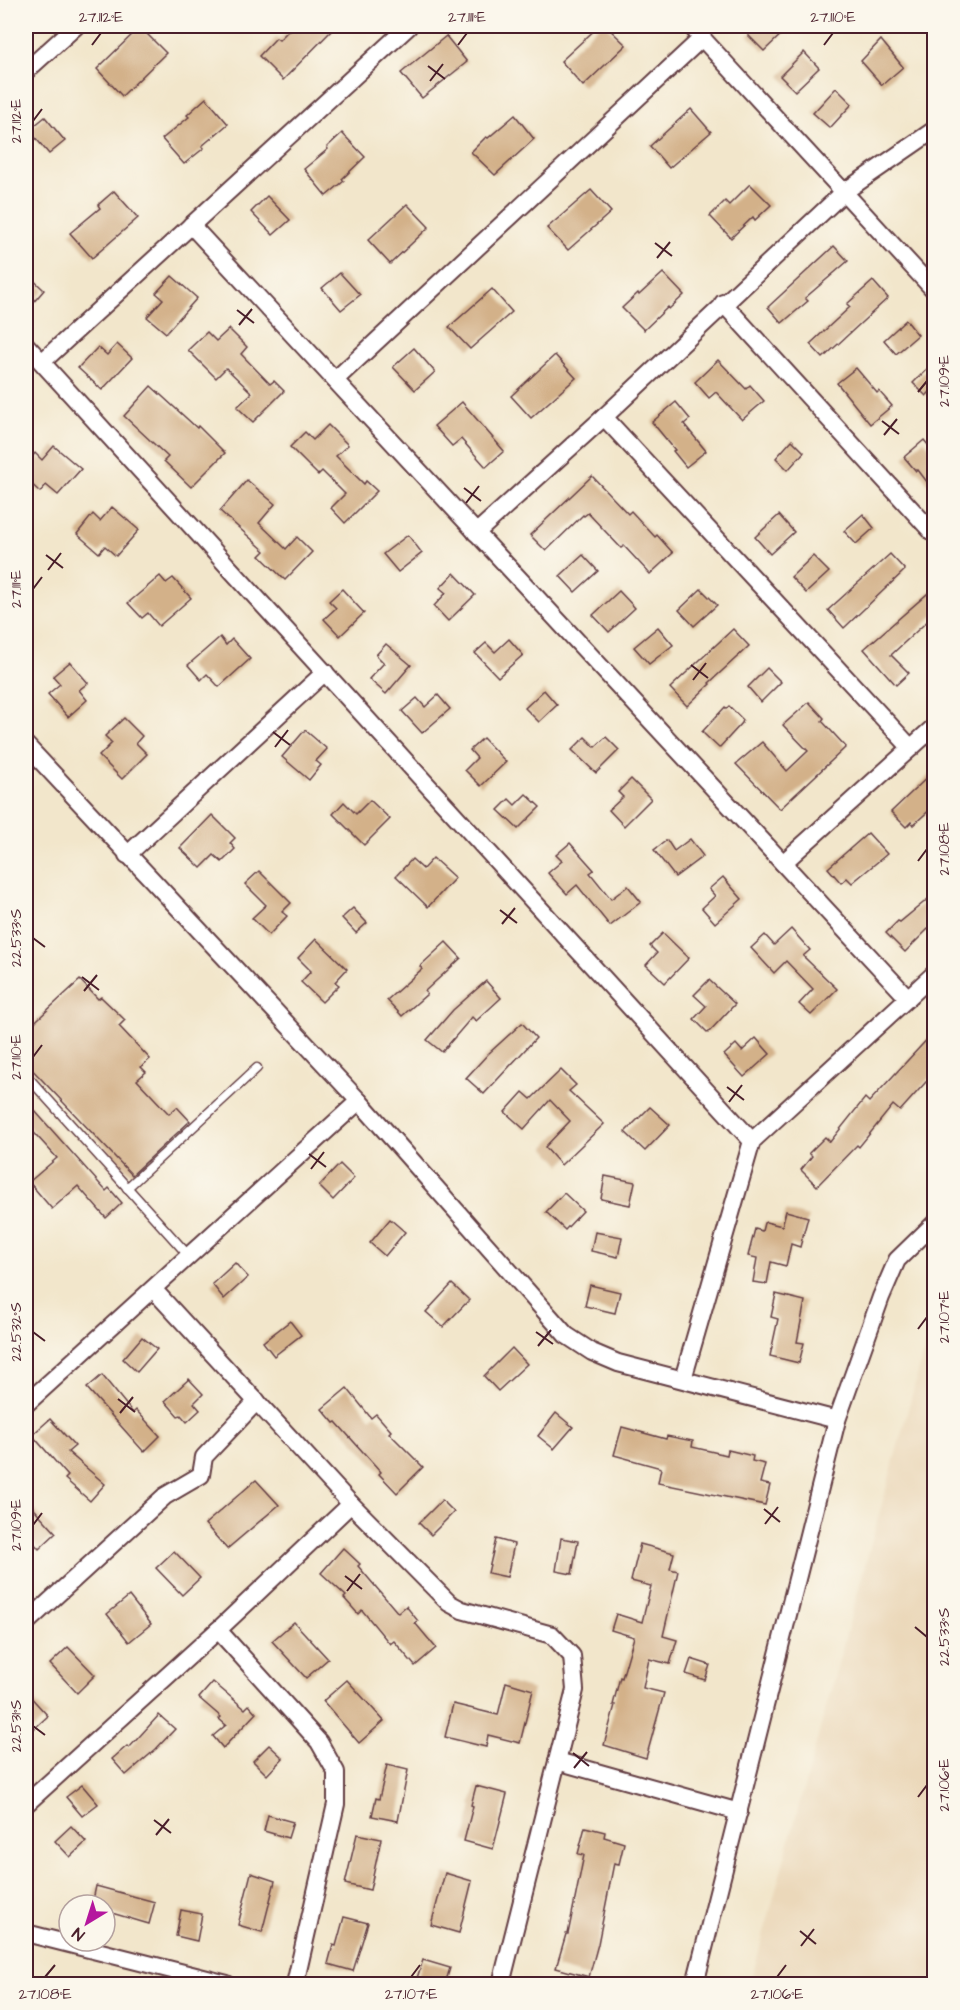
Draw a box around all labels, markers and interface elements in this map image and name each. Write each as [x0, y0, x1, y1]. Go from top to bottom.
text: 27.112°E [79, 7, 123, 28]
text: 27.111°E [448, 7, 486, 28]
text: 27.110°E [810, 7, 856, 28]
text: 27.112°E [6, 99, 27, 143]
text: 27.109°E [934, 355, 955, 407]
text: 27.111°E [6, 570, 27, 608]
text: 27.108°E [934, 822, 955, 876]
text: 22.533°S [6, 909, 27, 967]
text: 27.110°E [6, 1034, 27, 1080]
text: 27.107°E [934, 1291, 955, 1343]
text: 22.532°S [6, 1302, 27, 1362]
text: 27.109°E [6, 1499, 27, 1551]
text: 22.533°S [934, 1608, 955, 1666]
text: 22.531°S [6, 1699, 27, 1752]
text: 27.106°E [934, 1758, 955, 1811]
north arrow [57, 1893, 117, 1953]
text: N [68, 1922, 89, 1946]
text: 27.108°E [18, 1984, 72, 2005]
text: 27.107°E [385, 1984, 437, 2005]
text: 27.106°E [751, 1984, 804, 2005]

